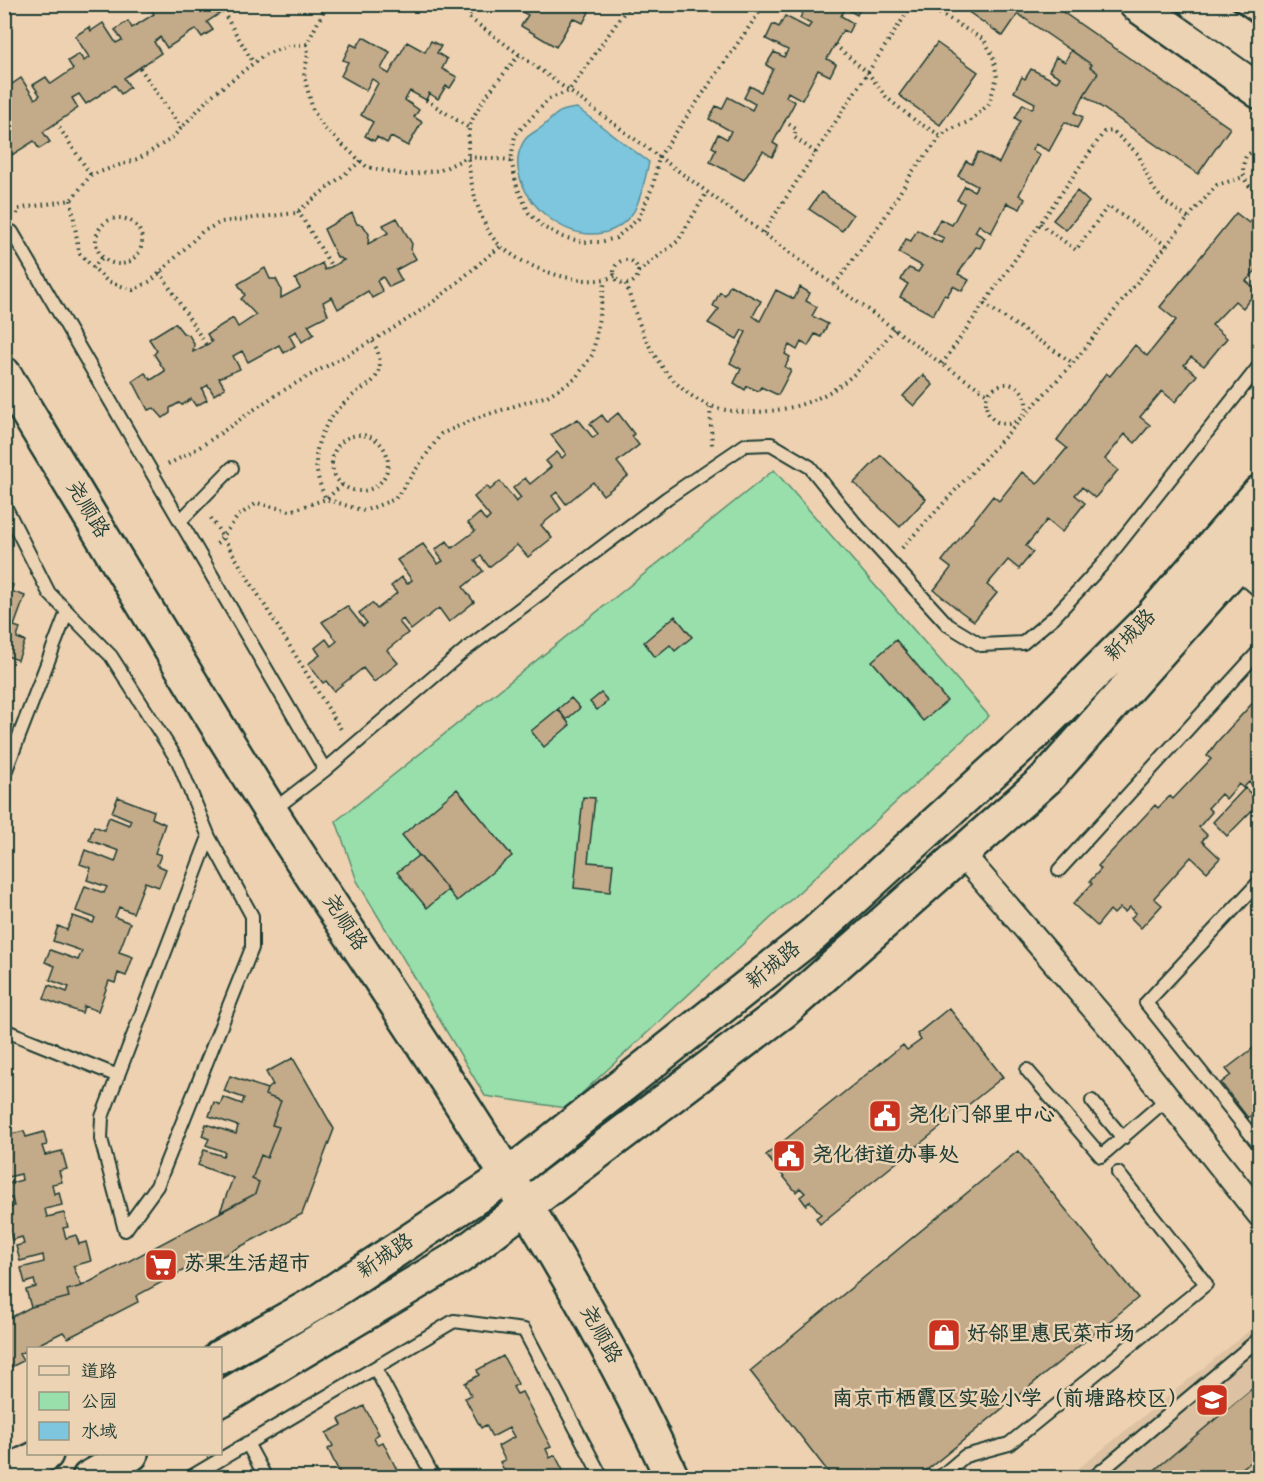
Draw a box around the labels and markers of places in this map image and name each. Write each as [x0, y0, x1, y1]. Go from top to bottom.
public building icon: 尧化门邻里中心 [867, 1098, 903, 1134]
place label: 尧化门邻里中心 [908, 1101, 1055, 1131]
public building icon: 尧化街道办事处 [771, 1138, 807, 1174]
place label: 尧化街道办事处 [812, 1141, 959, 1171]
supermarket icon: 苏果生活超市 [143, 1247, 179, 1283]
place label: 苏果生活超市 [184, 1250, 310, 1280]
shop icon: 好邻里惠民菜市场 [926, 1317, 962, 1353]
place label: 好邻里惠民菜市场 [967, 1320, 1135, 1350]
school or university icon: 南京市栖霞区实验小学（前塘路校区） [1194, 1382, 1230, 1418]
place label: 南京市栖霞区实验小学（前塘路校区） [832, 1385, 1189, 1415]

